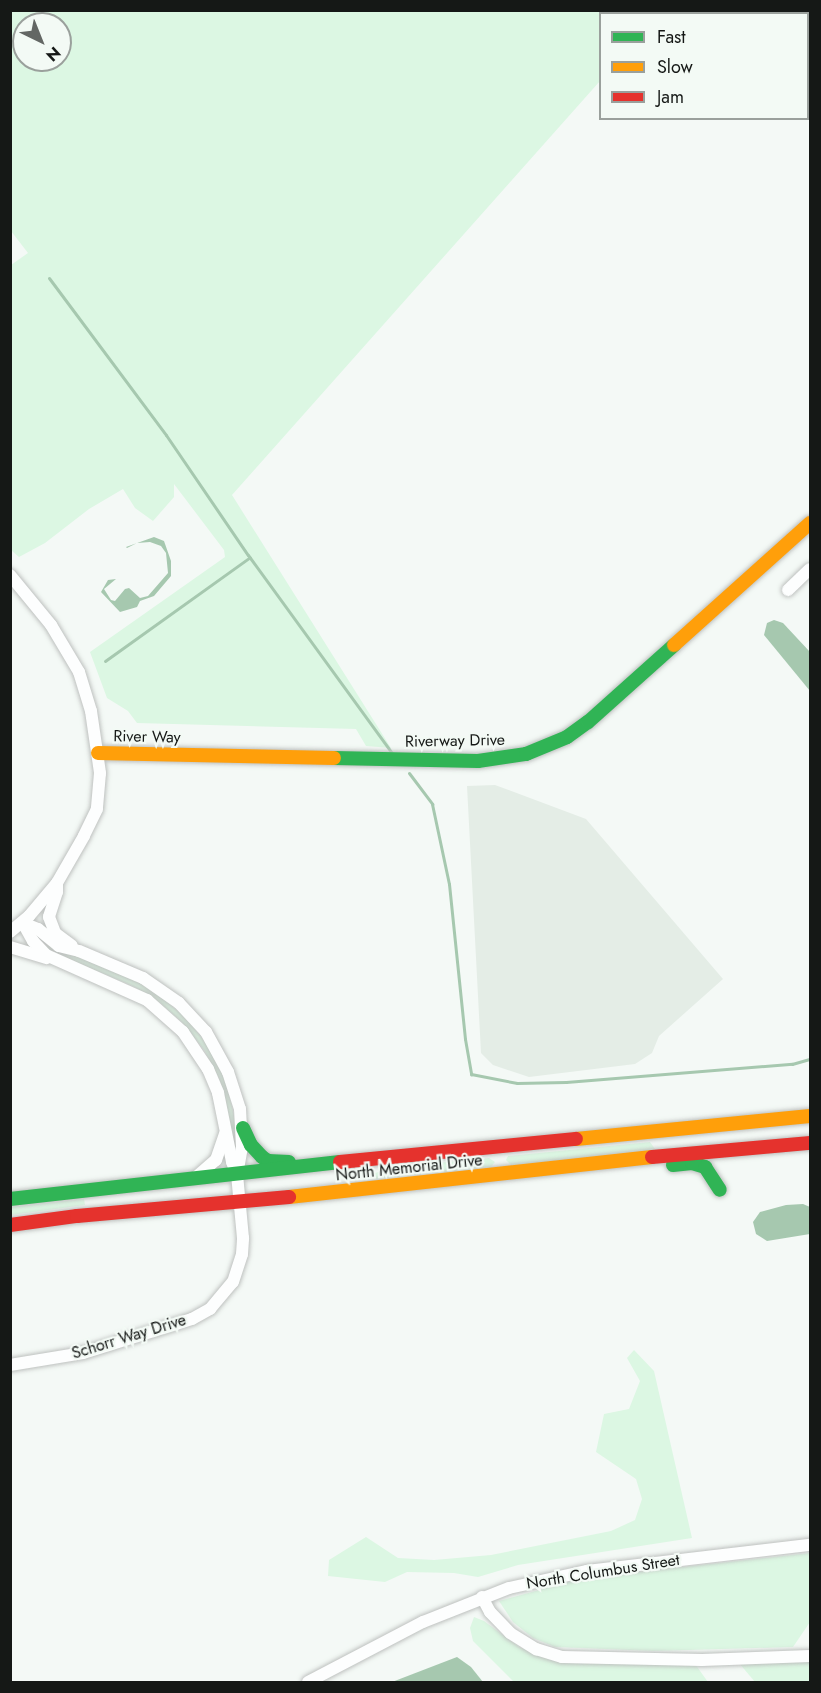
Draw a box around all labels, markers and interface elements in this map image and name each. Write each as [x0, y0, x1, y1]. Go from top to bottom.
north arrow [12, 12, 72, 72]
legend [599, 12, 809, 120]
text: Fast [657, 24, 686, 50]
text: N [41, 41, 66, 67]
text: Slow [657, 54, 693, 80]
text: Jam [657, 84, 684, 110]
street label: River Way [113, 727, 181, 747]
street label: Riverway Drive [405, 731, 505, 751]
street label: North Memorial Drive [335, 1151, 483, 1185]
street label: Schorr Way Drive [69, 1310, 189, 1364]
street label: North Columbus Street [525, 1550, 681, 1594]

